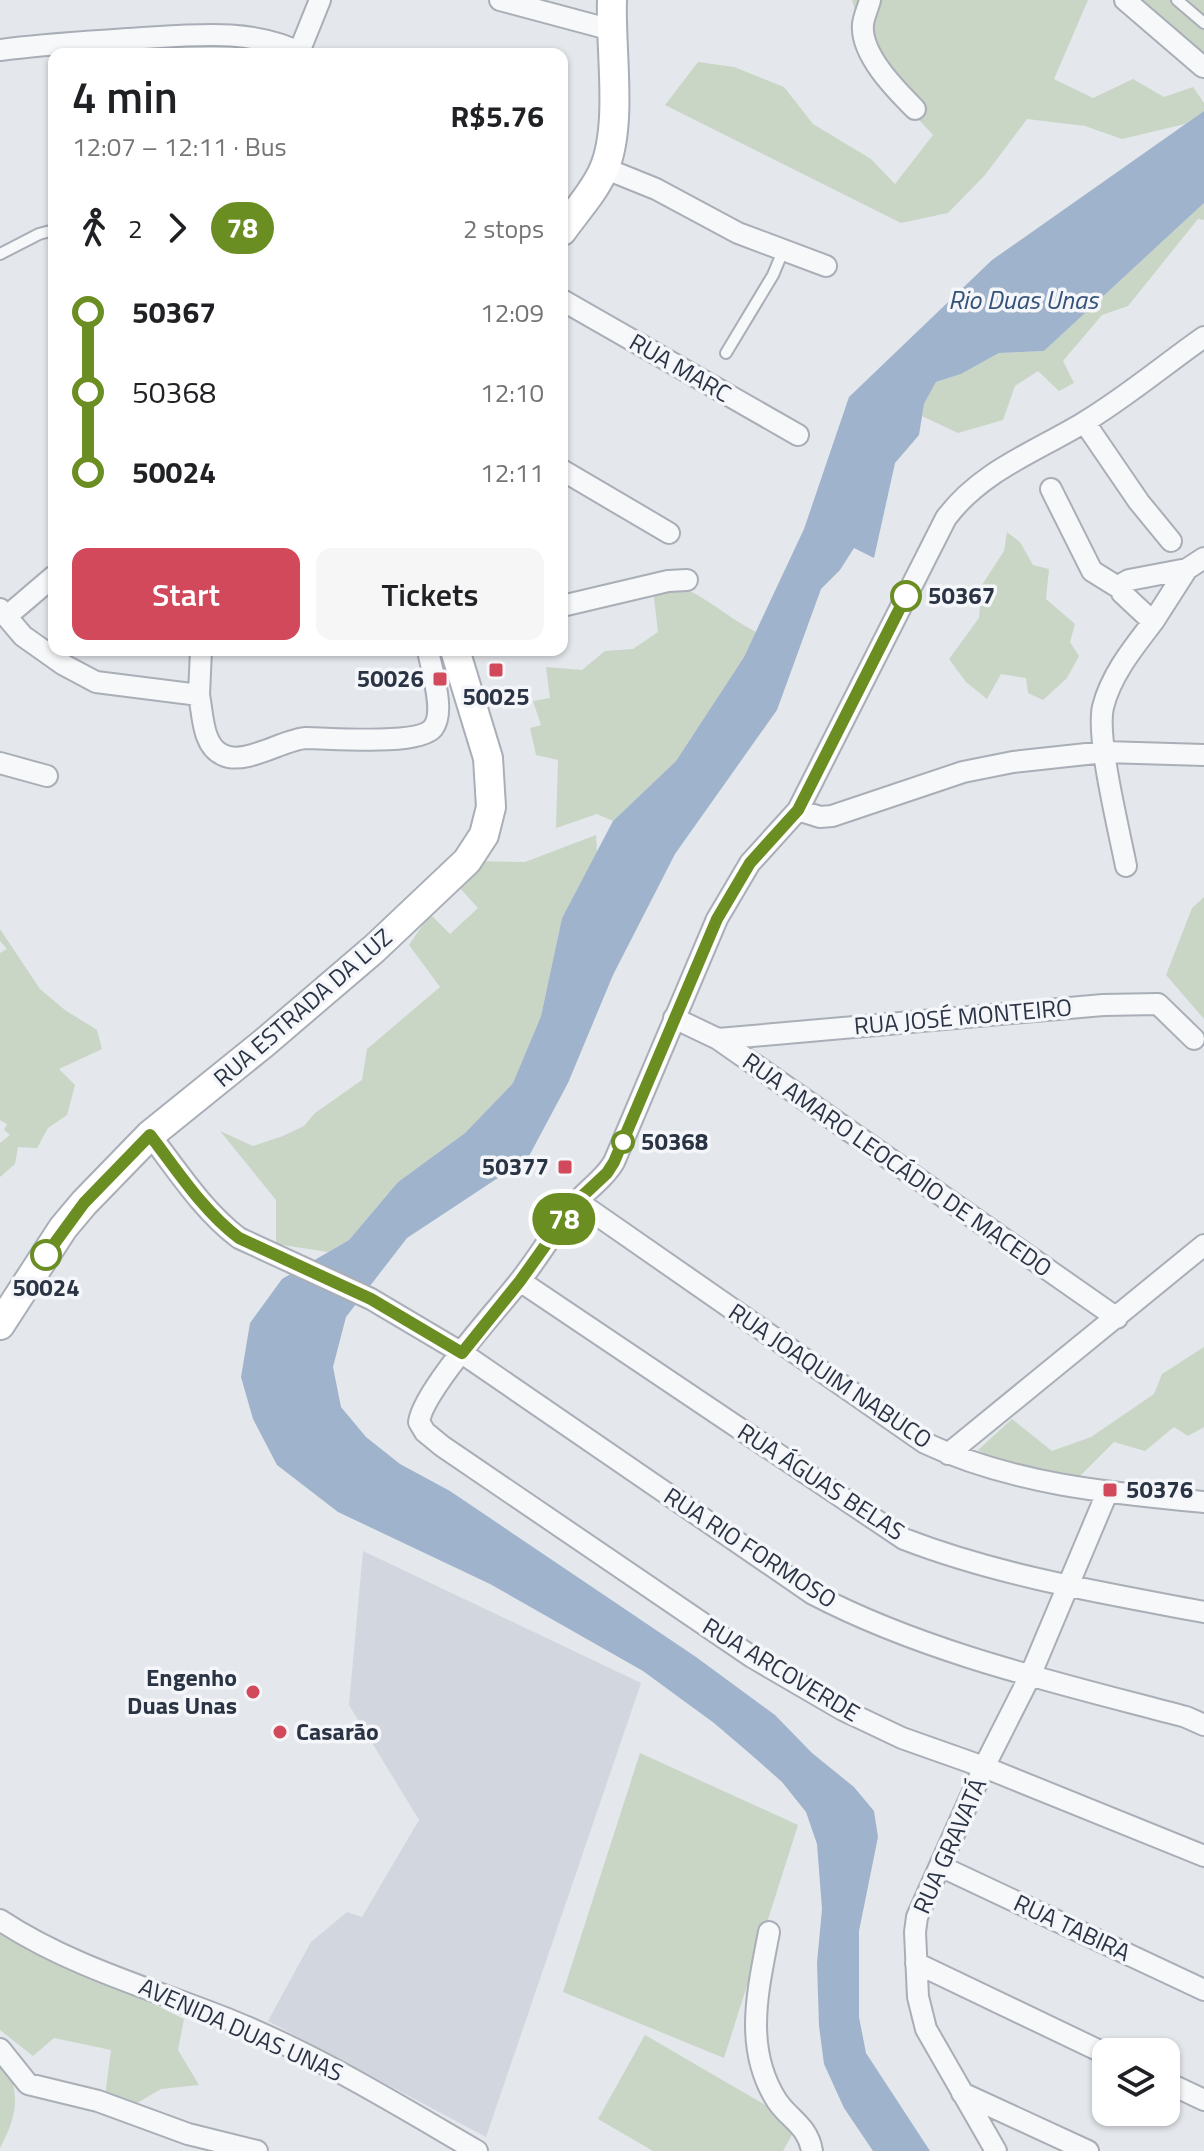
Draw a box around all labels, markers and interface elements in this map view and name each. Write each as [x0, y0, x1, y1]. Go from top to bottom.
text: 4 min [72, 63, 178, 130]
text: R$5.76 [451, 93, 544, 139]
text: 12:07 – 12:11 · Bus [72, 127, 287, 166]
icon: walk [72, 206, 116, 250]
icon: forward [155, 206, 199, 250]
text: 78 [227, 206, 258, 249]
text: 2 [128, 209, 143, 248]
text: 2 stops [463, 209, 544, 248]
water label: Rio Duas Unas [948, 280, 1100, 319]
text: 50367 [132, 289, 216, 335]
text: 12:09 [480, 293, 544, 332]
street label: RUA MARC [623, 324, 738, 411]
text: 50368 [132, 369, 216, 415]
text: 12:10 [480, 373, 544, 412]
text: 50024 [132, 449, 216, 495]
text: 12:11 [480, 453, 544, 492]
button: Start [72, 548, 300, 640]
button: Tickets [316, 548, 544, 640]
place label: 50367 [928, 577, 995, 613]
marker: 50367 [891, 581, 921, 611]
place label: 50026 [357, 660, 424, 696]
marker: 50025 [487, 661, 505, 679]
marker: 50026 [431, 670, 449, 688]
place label: 50025 [462, 678, 530, 714]
street label: RUA ESTRADA DA LUZ [205, 919, 400, 1095]
street label: RUA JOSÉ MONTEIRO [852, 989, 1073, 1043]
street label: RUA AMARO LEOCÁDIO DE MACEDO [736, 1043, 1060, 1285]
place label: 50368 [641, 1123, 708, 1159]
marker: 50368 [612, 1131, 634, 1153]
place label: 50377 [482, 1148, 549, 1184]
marker: 50377 [556, 1158, 574, 1176]
line badge: 78 [528, 1193, 600, 1245]
text: 78 [548, 1197, 580, 1240]
marker: 50024 [31, 1240, 61, 1270]
place label: 50024 [12, 1269, 80, 1305]
street label: RUA JOAQUIM NABUCO [722, 1294, 939, 1457]
street label: RUA ÁGUAS BELAS [731, 1414, 912, 1549]
place label: 50376 [1126, 1471, 1193, 1507]
street label: RUA RIO FORMOSO [657, 1478, 844, 1617]
marker: 50376 [1101, 1481, 1119, 1499]
street label: RUA ARCOVERDE [696, 1608, 867, 1730]
place label: Engenho Duas Unas [127, 1659, 237, 1723]
marker: Engenho Duas Unas [244, 1683, 262, 1701]
place label: Casarão [296, 1713, 379, 1749]
marker: Casarão [271, 1723, 289, 1741]
street label: RUA GRAVATÁ [903, 1772, 995, 1919]
street label: RUA TABIRA [1008, 1884, 1137, 1970]
street label: AVENIDA DUAS UNAS [134, 1968, 349, 2090]
map controls [1092, 2038, 1180, 2126]
button: layers [1092, 2038, 1180, 2126]

